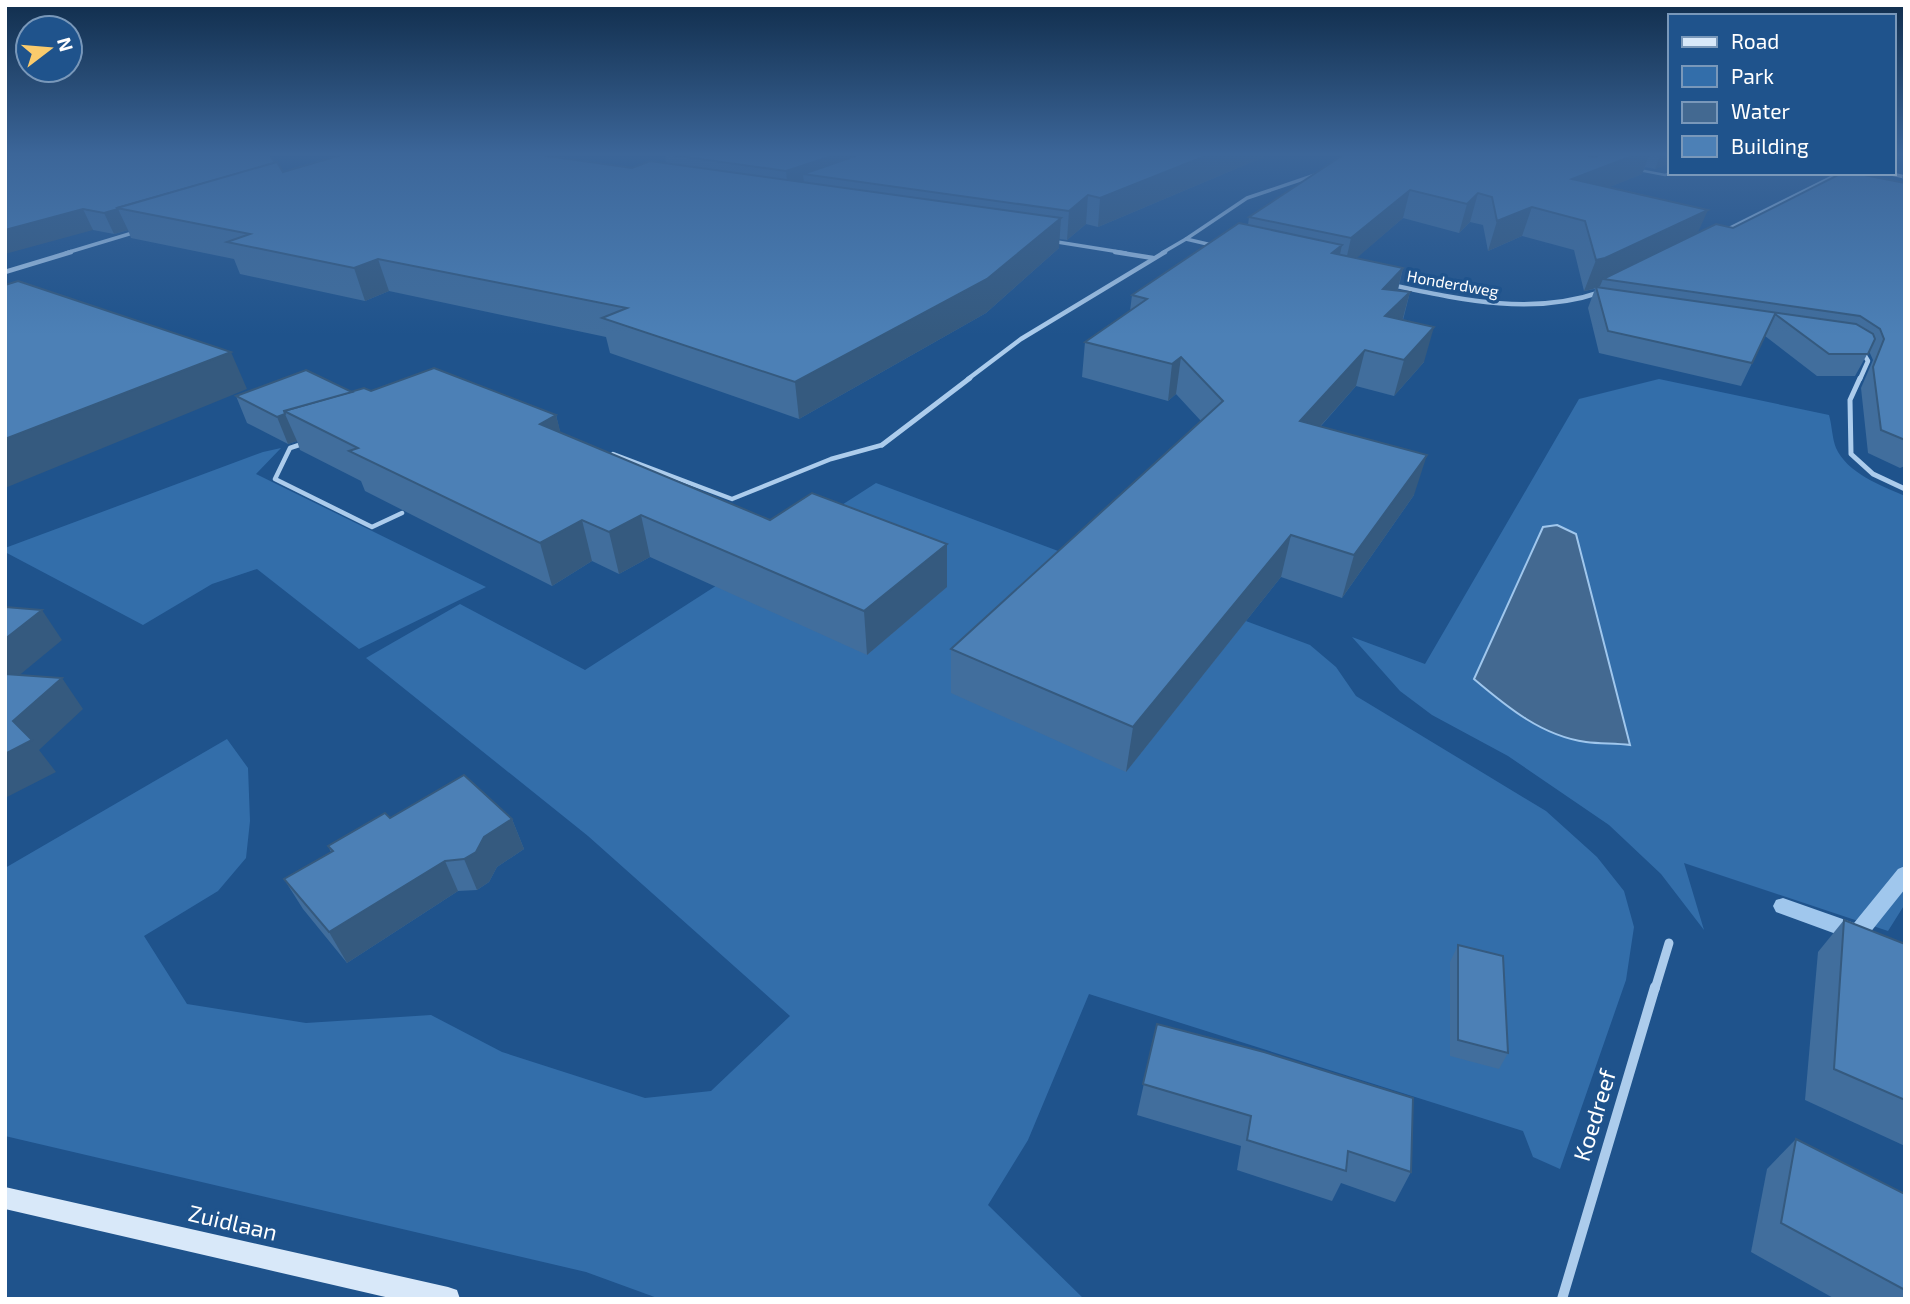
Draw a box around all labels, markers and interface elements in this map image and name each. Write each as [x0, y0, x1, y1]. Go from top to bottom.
north arrow [14, 14, 84, 84]
legend [1668, 14, 1896, 175]
text: Road [1731, 28, 1779, 53]
text: N [53, 34, 79, 54]
text: Park [1731, 63, 1774, 88]
text: Water [1731, 98, 1790, 123]
text: Building [1731, 133, 1809, 158]
street label: Honderdweg [1406, 266, 1500, 300]
street label: Koedreef [1567, 1065, 1622, 1164]
street label: Zuidlaan [186, 1198, 280, 1246]

